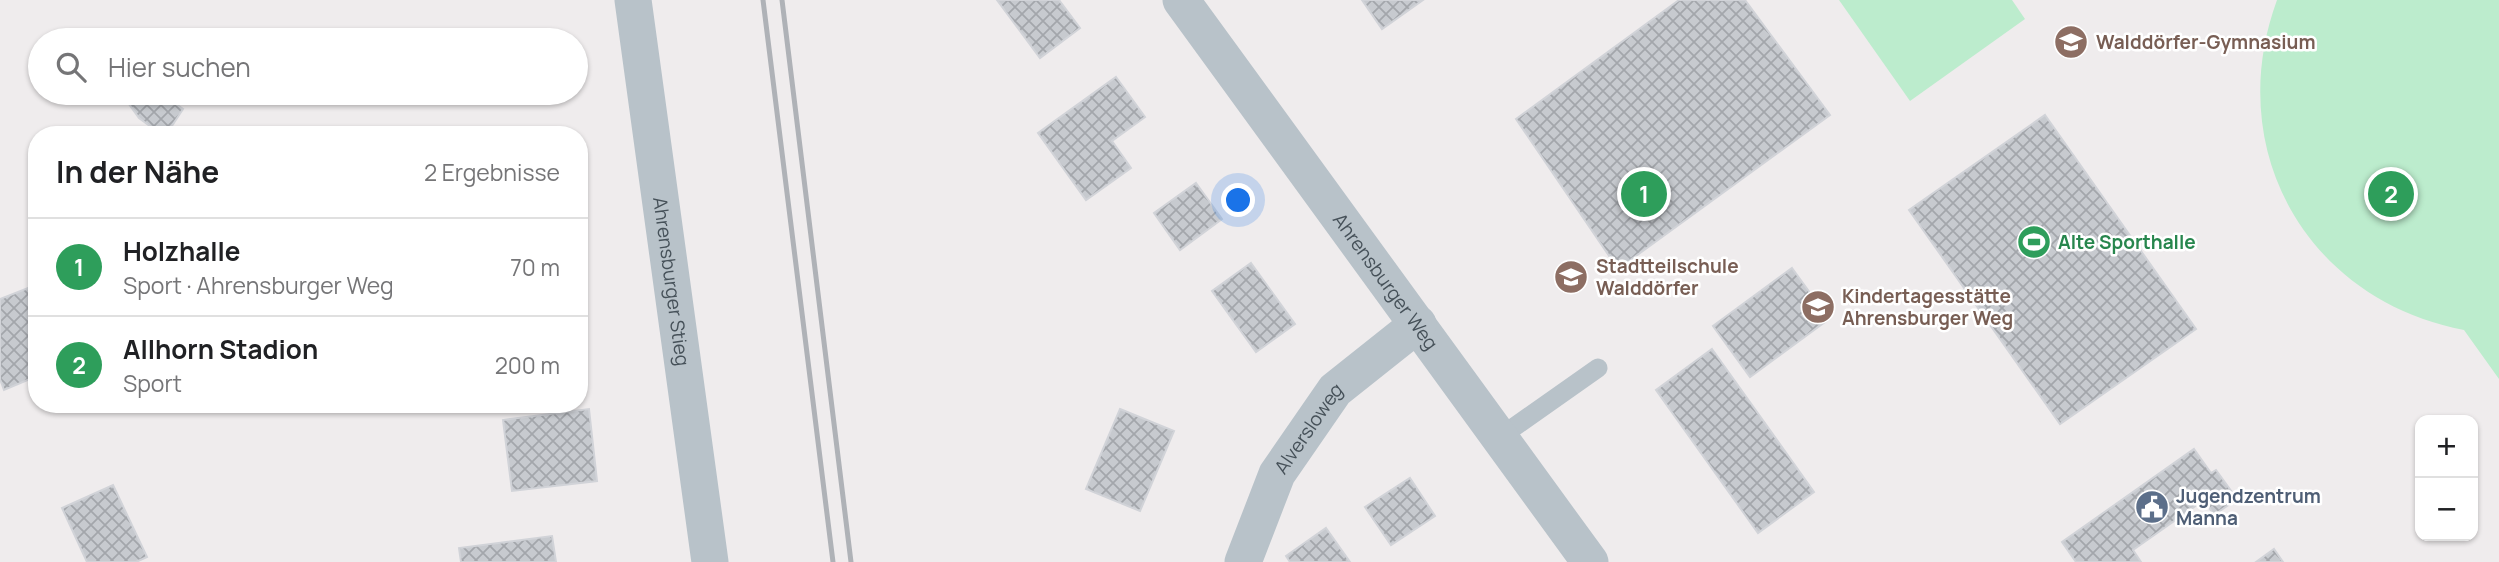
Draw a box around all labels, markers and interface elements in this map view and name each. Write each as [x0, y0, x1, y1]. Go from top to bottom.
school or university icon: Walddörfer-Gymnasium [2052, 23, 2090, 61]
search box [28, 28, 588, 105]
place label: Walddörfer-Gymnasium [2096, 29, 2316, 55]
icon: search [52, 48, 90, 86]
text: Hier suchen [108, 49, 251, 85]
text: In der Nähe [56, 151, 219, 192]
text: 2 Ergebnisse [424, 156, 560, 188]
pin: 1 [1621, 168, 1667, 220]
pin: 2 [2368, 168, 2414, 220]
your location [1221, 183, 1255, 217]
street label: Ahrensburger Stieg [647, 195, 696, 368]
street label: Ahrensburger Weg [1327, 208, 1444, 355]
sports icon: Alte Sporthalle [2015, 223, 2053, 261]
place label: Alte Sporthalle [2058, 229, 2196, 255]
text: Holzhalle [123, 233, 240, 269]
text: 1 [74, 251, 84, 283]
text: 70 m [510, 251, 560, 283]
place label: Stadtteilschule Walddörfer [1596, 253, 1739, 301]
school or university icon: Stadtteilschule Walddörfer [1552, 258, 1590, 296]
text: Sport · Ahrensburger Weg [123, 269, 394, 301]
place label: Kindertagesstätte Ahrensburger Weg [1842, 283, 2013, 331]
school or university icon: Kindertagesstätte Ahrensburger Weg [1799, 288, 1837, 326]
text: Allhorn Stadion [123, 331, 318, 367]
text: 2 [72, 349, 86, 381]
text: 200 m [495, 349, 560, 381]
text: Sport [123, 367, 182, 399]
street label: Alversloweg [1268, 376, 1348, 479]
map controls [2415, 415, 2478, 541]
button: + [2415, 415, 2478, 478]
button: − [2415, 478, 2478, 541]
place label: Jugendzentrum Manna [2176, 483, 2321, 531]
public building icon: Jugendzentrum Manna [2133, 488, 2171, 526]

